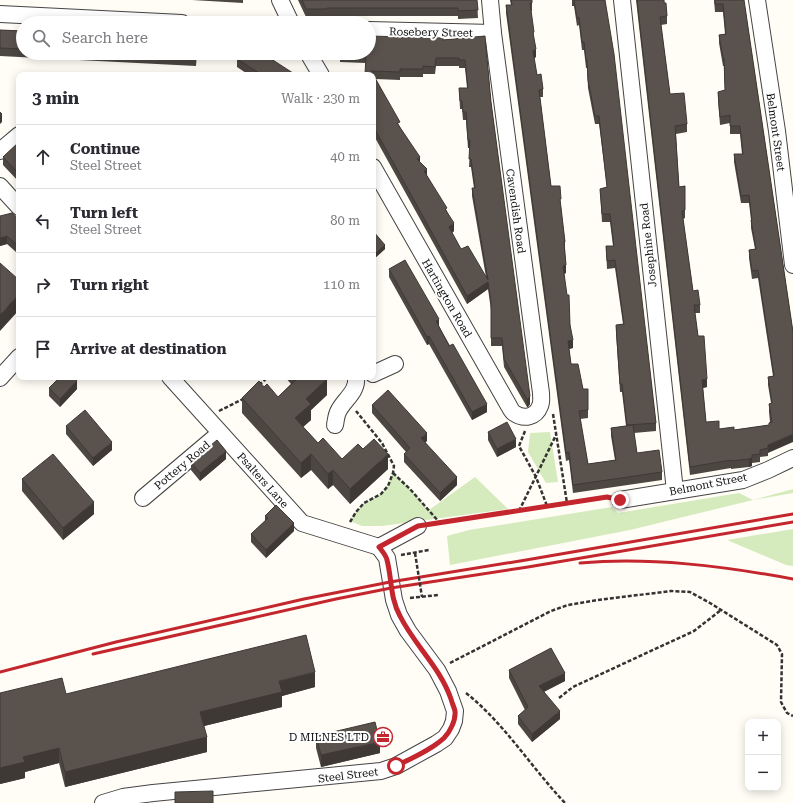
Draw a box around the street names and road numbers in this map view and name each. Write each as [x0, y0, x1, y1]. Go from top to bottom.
street label: Rosebery Street [389, 25, 473, 40]
street label: Belmont Street [764, 92, 787, 172]
street label: Cavendish Road [503, 168, 528, 254]
street label: Josephine Road [638, 202, 659, 288]
street label: Hartington Road [419, 257, 474, 340]
street label: Pottery Road [152, 438, 213, 493]
street label: Psalters Lane [234, 450, 291, 511]
street label: Belmont Street [668, 471, 748, 498]
street label: Steel Street [317, 765, 379, 786]

